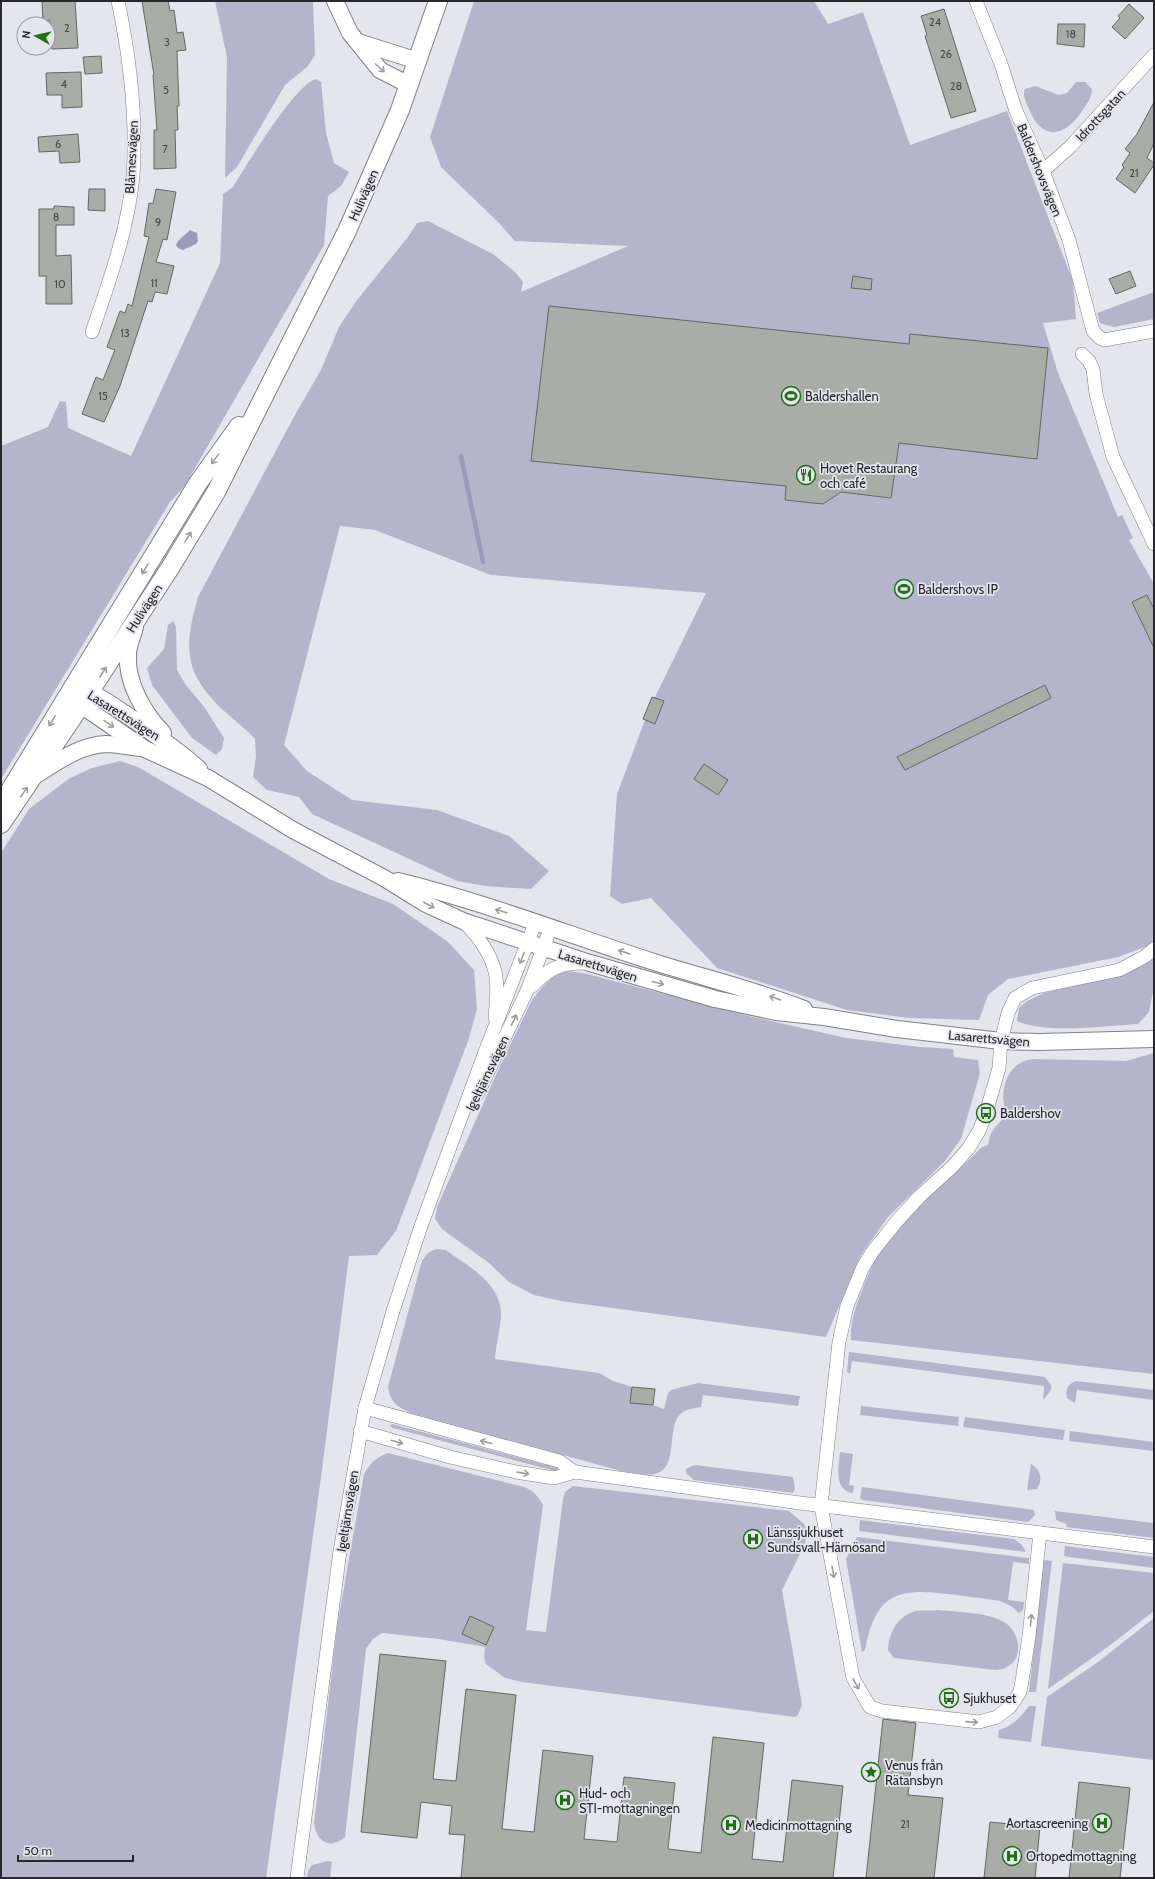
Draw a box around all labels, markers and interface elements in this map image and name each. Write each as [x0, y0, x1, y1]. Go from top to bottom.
house number: 24 [929, 15, 942, 29]
north arrow [16, 16, 56, 56]
house number: 2 [64, 21, 70, 35]
house number: 18 [1066, 27, 1076, 41]
text: N [19, 30, 34, 39]
house number: 3 [164, 35, 170, 49]
house number: 26 [940, 47, 952, 61]
one-way arrow [375, 63, 385, 72]
house number: 4 [61, 77, 68, 91]
house number: 28 [950, 79, 962, 93]
house number: 5 [163, 83, 169, 97]
street label: Idrottsgatan [1072, 85, 1128, 145]
street label: Blåmesvägen [121, 120, 141, 194]
street label: Baldershovsvägen [1014, 121, 1066, 219]
house number: 6 [55, 137, 61, 151]
house number: 7 [162, 142, 168, 156]
house number: 21 [1129, 166, 1139, 180]
street label: Hulivägen [345, 167, 381, 223]
house number: 8 [53, 210, 59, 224]
house number: 9 [155, 215, 161, 229]
house number: 11 [150, 276, 158, 290]
house number: 10 [54, 277, 66, 291]
house number: 13 [120, 326, 130, 340]
sports icon: Baldershallen [780, 385, 802, 407]
place label: Baldershallen [805, 388, 879, 404]
house number: 15 [98, 389, 108, 403]
one-way arrow [211, 453, 219, 464]
place label: Hovet Restaurang och café [820, 460, 918, 491]
restaurant icon: Hovet Restaurang och café [795, 464, 817, 486]
one-way arrow [185, 531, 193, 543]
one-way arrow [141, 563, 149, 574]
sports icon: Baldershovs IP [893, 578, 915, 600]
street label: Hulivägen [122, 581, 166, 635]
place label: Baldershovs IP [918, 581, 998, 597]
one-way arrow [99, 666, 107, 678]
street label: Lasarettsvägen [85, 686, 163, 744]
one-way arrow [47, 715, 55, 727]
one-way arrow [103, 720, 114, 728]
one-way arrow [20, 787, 28, 798]
one-way arrow [423, 902, 435, 909]
one-way arrow [494, 907, 507, 914]
street label: Lasarettsvägen [556, 945, 640, 985]
one-way arrow [619, 947, 631, 955]
one-way arrow [517, 951, 525, 963]
one-way arrow [651, 980, 664, 987]
one-way arrow [769, 994, 782, 1001]
one-way arrow [511, 1014, 518, 1026]
street label: Lasarettsvägen [947, 1026, 1031, 1050]
street label: Igeltjärnsvägen [462, 1032, 513, 1114]
bus stop icon: Baldershov [975, 1102, 997, 1124]
place label: Baldershov [1000, 1105, 1061, 1121]
one-way arrow [480, 1437, 493, 1445]
one-way arrow [391, 1439, 404, 1446]
street label: Igeltjärnsvägen [333, 1469, 362, 1553]
one-way arrow [516, 1469, 529, 1477]
place label: Länssjukhuset Sundsvall-Härnösand [767, 1524, 885, 1555]
hospital icon: Länssjukhuset Sundsvall-Härnösand [742, 1528, 764, 1550]
one-way arrow [829, 1565, 837, 1578]
one-way arrow [1027, 1614, 1035, 1627]
one-way arrow [853, 1678, 860, 1690]
bus stop icon: Sjukhuset [938, 1687, 960, 1709]
place label: Sjukhuset [963, 1690, 1017, 1707]
one-way arrow [965, 1718, 978, 1725]
place label: Venus från Rätansbyn [885, 1757, 943, 1788]
place icon: Venus från Rätansbyn [860, 1761, 882, 1783]
place label: Hud- och STI-mottagningen [579, 1785, 680, 1816]
hospital icon: Hud- och STI-mottagningen [554, 1789, 576, 1811]
hospital icon: Aortascreening [1091, 1812, 1113, 1834]
hospital icon: Medicinmottagning [720, 1814, 742, 1836]
place label: Aortascreening [1006, 1815, 1089, 1831]
place label: Medicinmottagning [745, 1817, 852, 1833]
house number: 21 [900, 1817, 910, 1831]
scale bar [18, 1837, 133, 1863]
text: 50 m [24, 1843, 52, 1858]
hospital icon: Ortopedmottagning [1001, 1845, 1023, 1867]
place label: Ortopedmottagning [1026, 1848, 1137, 1864]

